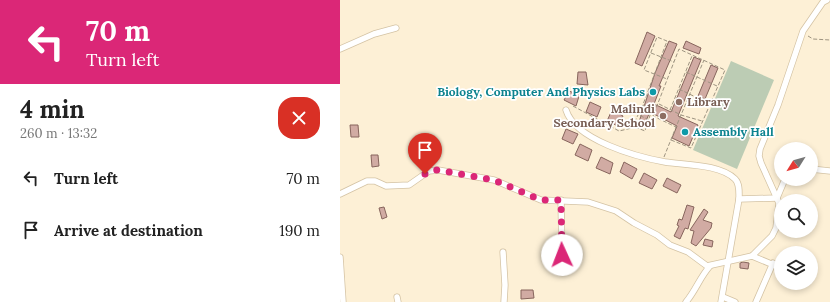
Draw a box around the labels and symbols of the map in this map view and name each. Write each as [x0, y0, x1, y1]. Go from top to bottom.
place label: Biology, Computer And Physics Labs [437, 84, 645, 99]
marker: Biology, Computer And Physics Labs [648, 87, 658, 97]
place label: Library [687, 94, 730, 109]
marker: Library [674, 97, 684, 107]
place label: Malindi Secondary School [553, 101, 655, 130]
marker: Malindi Secondary School [658, 111, 668, 121]
place label: Assembly Hall [693, 124, 774, 139]
marker: Assembly Hall [680, 127, 690, 137]
pin [408, 133, 442, 174]
north arrow [774, 142, 818, 186]
position arrow [541, 234, 583, 276]

